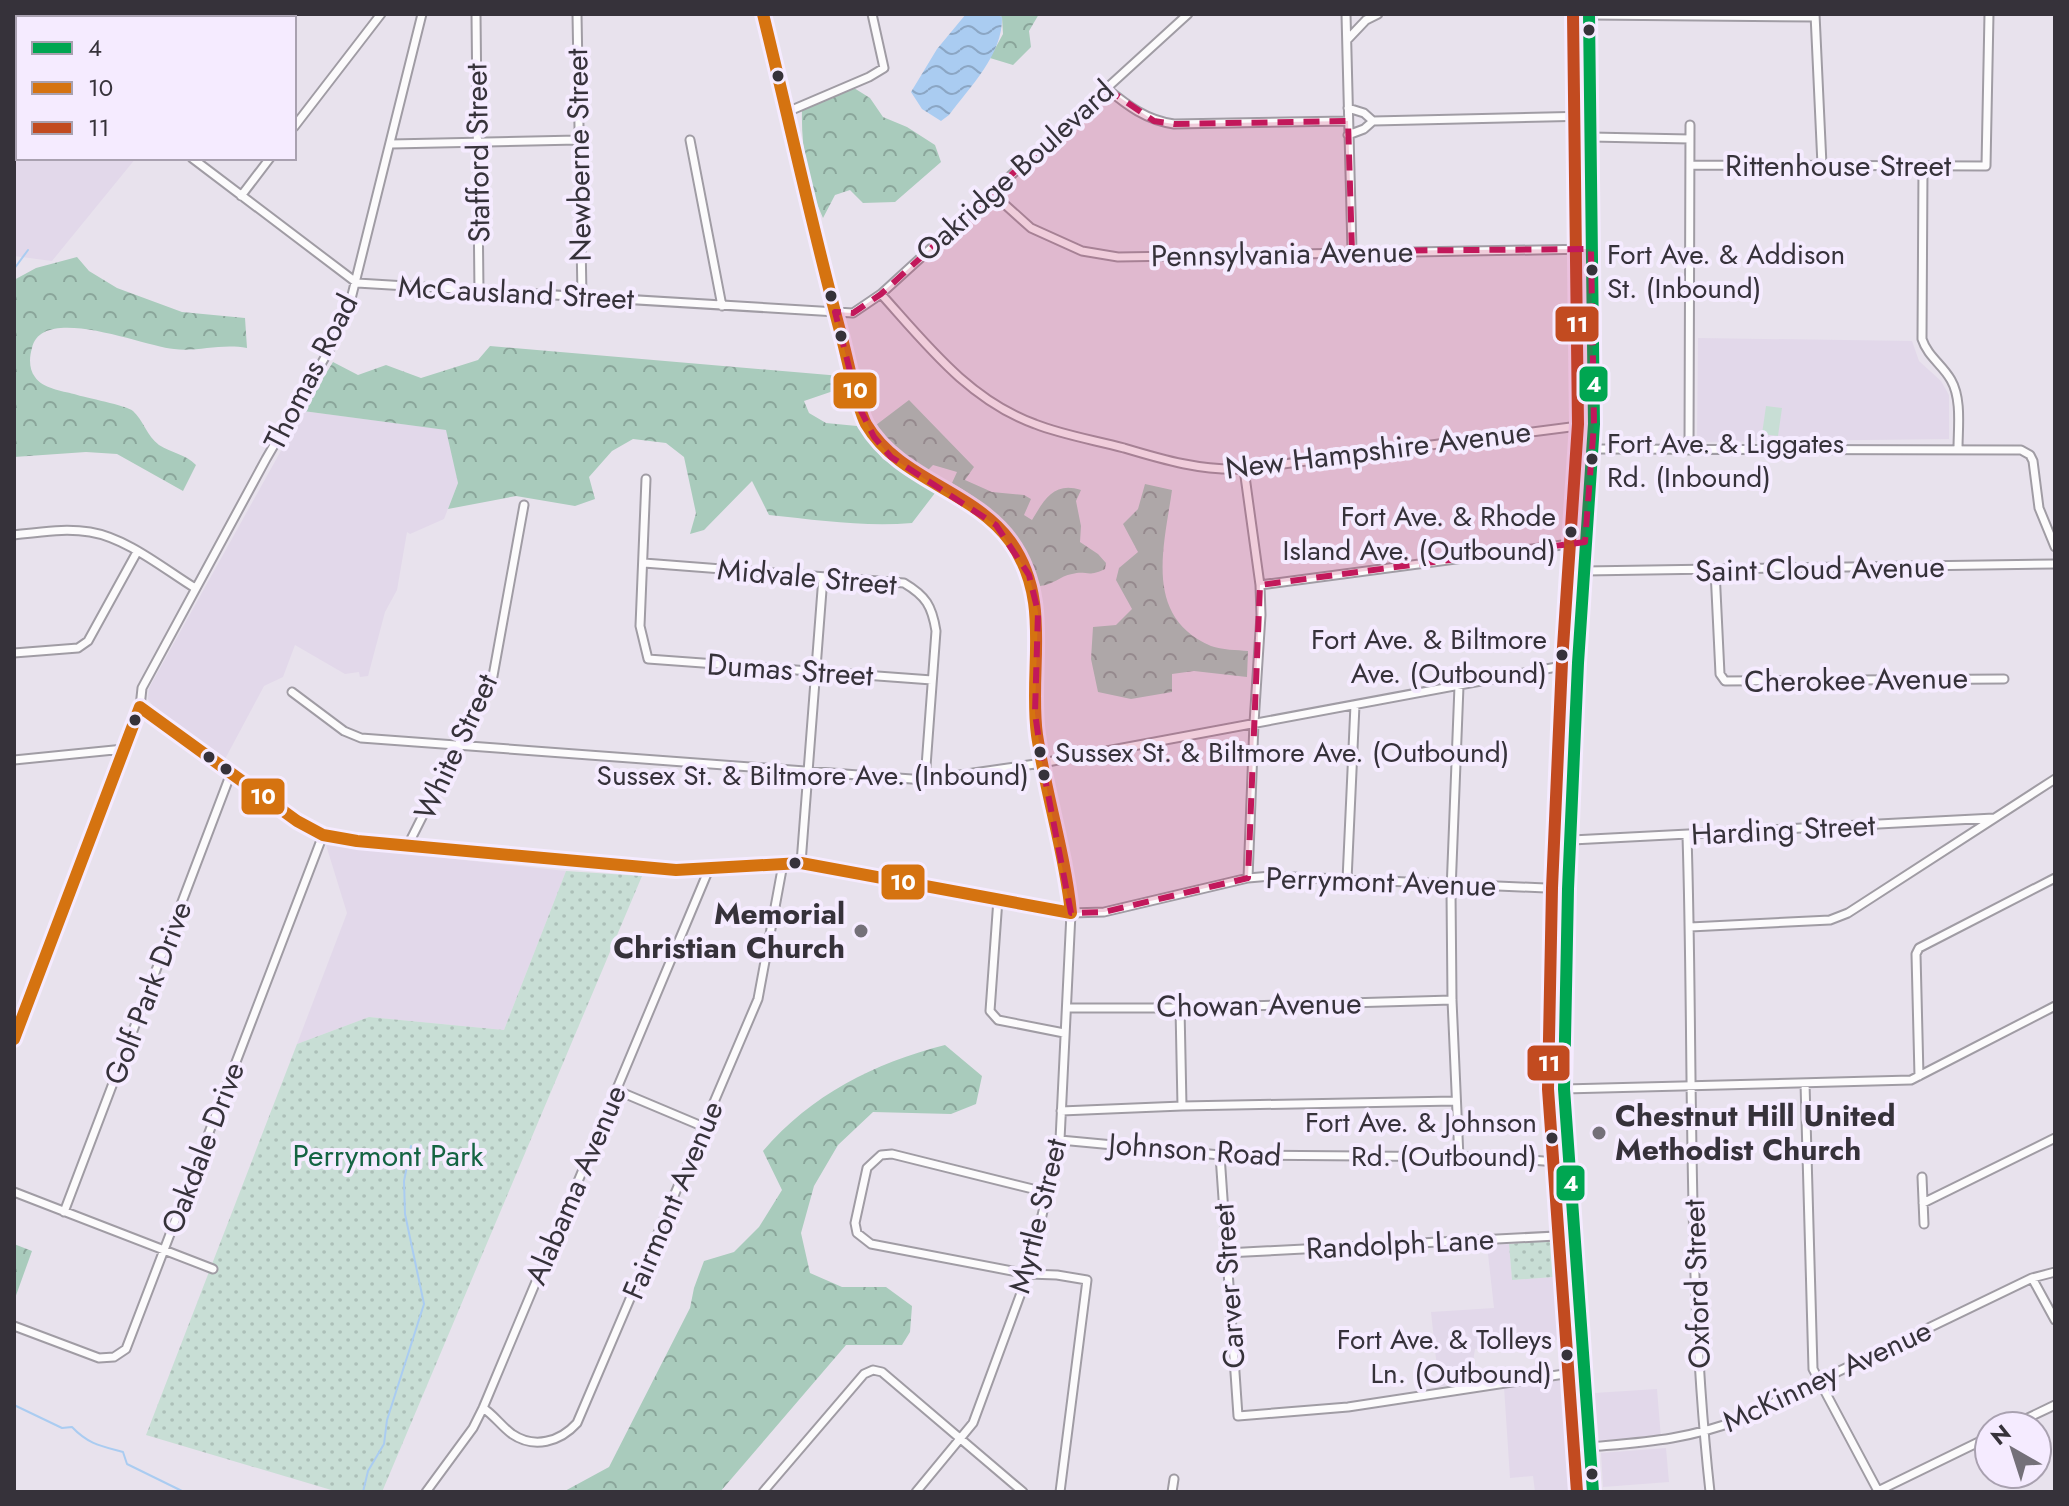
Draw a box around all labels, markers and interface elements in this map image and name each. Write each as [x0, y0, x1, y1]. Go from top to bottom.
legend [16, 16, 296, 160]
unlabelled marker [1581, 22, 1597, 38]
text: 4 [88, 30, 102, 65]
street label: Newberne Street [555, 47, 602, 262]
street label: Stafford Street [454, 62, 501, 243]
unlabelled marker [770, 68, 786, 84]
text: 10 [88, 70, 113, 105]
street label: Oakridge Boulevard [906, 70, 1123, 272]
text: 11 [88, 110, 110, 145]
street label: Rittenhouse Street [1725, 144, 1952, 187]
street label: Pennsylvania Avenue [1150, 230, 1414, 277]
place label: Fort Ave. & Addison St. (Inbound) [1607, 234, 1845, 309]
marker: Fort Ave. & Addison St. (Inbound) [1584, 262, 1600, 278]
street label: McCausland Street [397, 265, 636, 320]
street label: Thomas Road [253, 286, 368, 457]
unlabelled marker [823, 288, 839, 304]
line badge: 11 [1554, 305, 1600, 343]
text: 11 [1566, 308, 1588, 340]
unlabelled marker [833, 328, 849, 344]
line badge: 4 [1578, 365, 1609, 403]
text: 4 [1586, 368, 1602, 400]
line badge: 10 [832, 371, 878, 410]
text: 10 [842, 374, 868, 406]
street label: New Hampshire Avenue [1223, 409, 1533, 490]
place label: Fort Ave. & Liggates Rd. (Inbound) [1607, 423, 1844, 498]
marker: Fort Ave. & Liggates Rd. (Inbound) [1584, 451, 1600, 467]
place label: Fort Ave. & Rhode Island Ave. (Outbound) [1283, 496, 1556, 571]
marker: Fort Ave. & Rhode Island Ave. (Outbound) [1563, 524, 1579, 540]
street label: Saint Cloud Avenue [1695, 545, 1945, 592]
street label: Midvale Street [716, 547, 899, 606]
place label: Fort Ave. & Biltmore Ave. (Outbound) [1311, 619, 1547, 694]
street label: Dumas Street [705, 642, 875, 697]
marker: Fort Ave. & Biltmore Ave. (Outbound) [1554, 647, 1570, 663]
street label: Cherokee Avenue [1744, 656, 1968, 703]
street label: White Street [403, 666, 508, 827]
unlabelled marker [127, 712, 143, 728]
place label: Sussex St. & Biltmore Ave. (Outbound) [1055, 732, 1509, 773]
marker: Sussex St. & Biltmore Ave. (Outbound) [1032, 744, 1048, 760]
unlabelled marker [201, 749, 217, 765]
place label: Sussex St. & Biltmore Ave. (Inbound) [597, 755, 1029, 796]
unlabelled marker [218, 761, 234, 777]
marker: Sussex St. & Biltmore Ave. (Inbound) [1036, 767, 1052, 783]
line badge: 10 [240, 777, 286, 816]
text: 10 [250, 780, 276, 812]
street label: Harding Street [1690, 803, 1877, 856]
unlabelled marker [787, 855, 803, 871]
street label: Perrymont Avenue [1265, 856, 1497, 907]
line badge: 10 [880, 863, 926, 901]
text: 10 [890, 866, 916, 898]
place label: Memorial Christian Church [613, 892, 845, 969]
street label: Golf Park Drive [93, 895, 202, 1091]
marker: Memorial Christian Church [852, 922, 870, 940]
street label: Chowan Avenue [1156, 981, 1362, 1028]
line badge: 11 [1526, 1044, 1571, 1082]
text: 11 [1538, 1047, 1560, 1079]
street label: Oakdale Drive [150, 1056, 255, 1240]
street label: Alabama Avenue [514, 1078, 637, 1291]
street label: Fairmont Avenue [611, 1094, 734, 1306]
place label: Chestnut Hill United Methodist Church [1615, 1094, 1895, 1171]
place label: Fort Ave. & Johnson Rd. (Outbound) [1305, 1102, 1537, 1177]
street label: Johnson Road [1103, 1122, 1283, 1177]
marker: Chestnut Hill United Methodist Church [1590, 1124, 1608, 1142]
marker: Fort Ave. & Johnson Rd. (Outbound) [1544, 1130, 1560, 1146]
street label: Myrtle Street [998, 1133, 1078, 1298]
park label: Perrymont Park [293, 1134, 484, 1177]
line badge: 4 [1555, 1164, 1586, 1202]
text: 4 [1563, 1167, 1579, 1199]
street label: Oxford Street [1672, 1198, 1721, 1369]
street label: Carver Street [1201, 1201, 1256, 1370]
street label: Randolph Lane [1305, 1217, 1495, 1270]
street label: McKinney Avenue [1715, 1308, 1938, 1443]
place label: Fort Ave. & Tolleys Ln. (Outbound) [1337, 1319, 1552, 1394]
marker: Fort Ave. & Tolleys Ln. (Outbound) [1559, 1347, 1575, 1363]
north arrow [1973, 1410, 2053, 1490]
text: N [1984, 1417, 2017, 1452]
unlabelled marker [1584, 1466, 1600, 1482]

